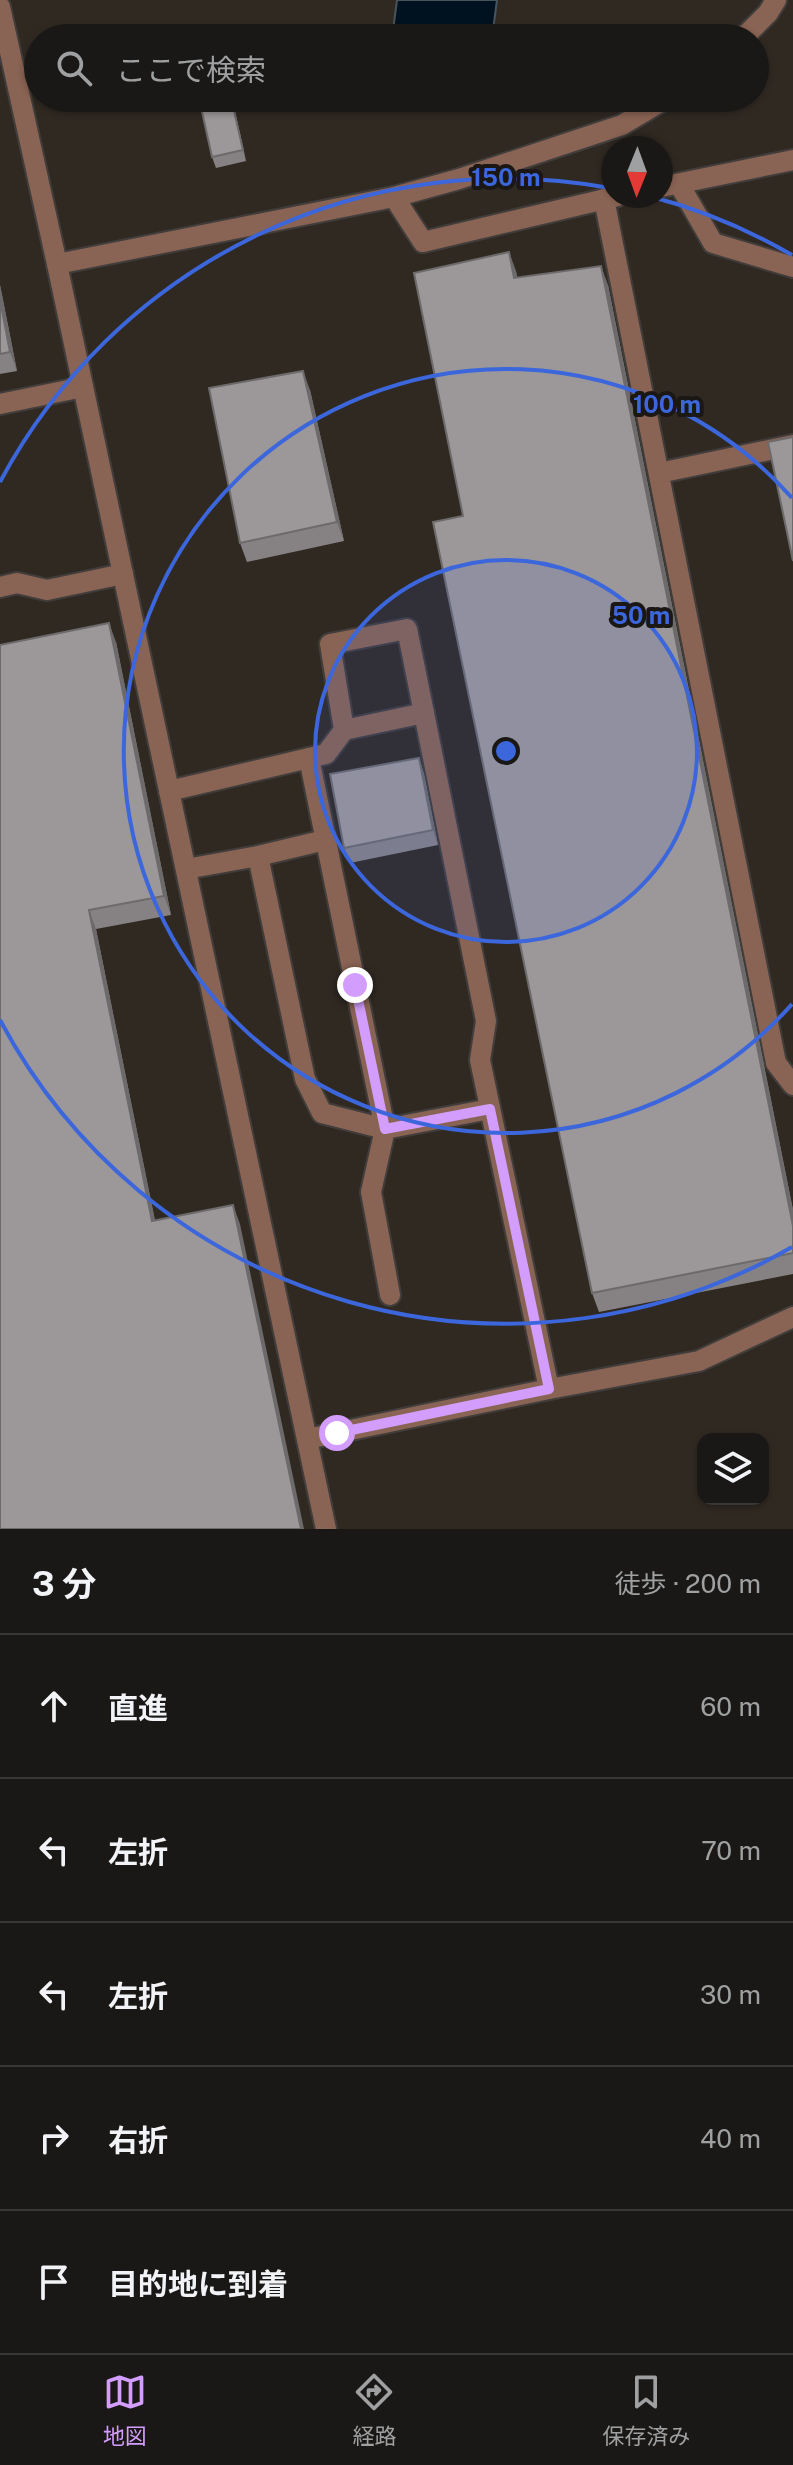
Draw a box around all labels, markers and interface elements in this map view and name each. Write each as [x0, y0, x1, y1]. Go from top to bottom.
search box [24, 24, 769, 112]
icon: search [52, 46, 96, 90]
text: ここで検索 [116, 52, 266, 88]
north arrow [601, 136, 673, 208]
text: 150 m [472, 163, 540, 191]
text: 100 m [633, 390, 701, 418]
text: 50 m [612, 601, 670, 629]
centre of rings [492, 737, 520, 765]
route end [337, 967, 373, 1003]
route start [319, 1415, 355, 1451]
map controls [697, 1433, 769, 1505]
button: layers [697, 1433, 769, 1505]
text: 3 分 [32, 1564, 96, 1604]
text: 徒歩 · 200 m [615, 1568, 761, 1599]
icon: ahead [32, 1684, 76, 1728]
text: 直進 [108, 1690, 168, 1726]
text: 60 m [700, 1691, 761, 1722]
icon: left [32, 1828, 76, 1872]
text: 左折 [108, 1834, 168, 1870]
text: 70 m [701, 1835, 761, 1866]
icon: left [32, 1972, 76, 2016]
text: 左折 [108, 1978, 168, 2014]
text: 30 m [700, 1979, 761, 2010]
icon: right [32, 2116, 76, 2160]
text: 右折 [108, 2122, 168, 2158]
text: 40 m [700, 2123, 761, 2154]
icon: arrive [32, 2260, 76, 2304]
text: 目的地に到着 [108, 2266, 288, 2302]
tab: 地図 [103, 2370, 147, 2450]
tab: 経路 [352, 2370, 396, 2450]
tab: 保存済み [602, 2370, 690, 2450]

